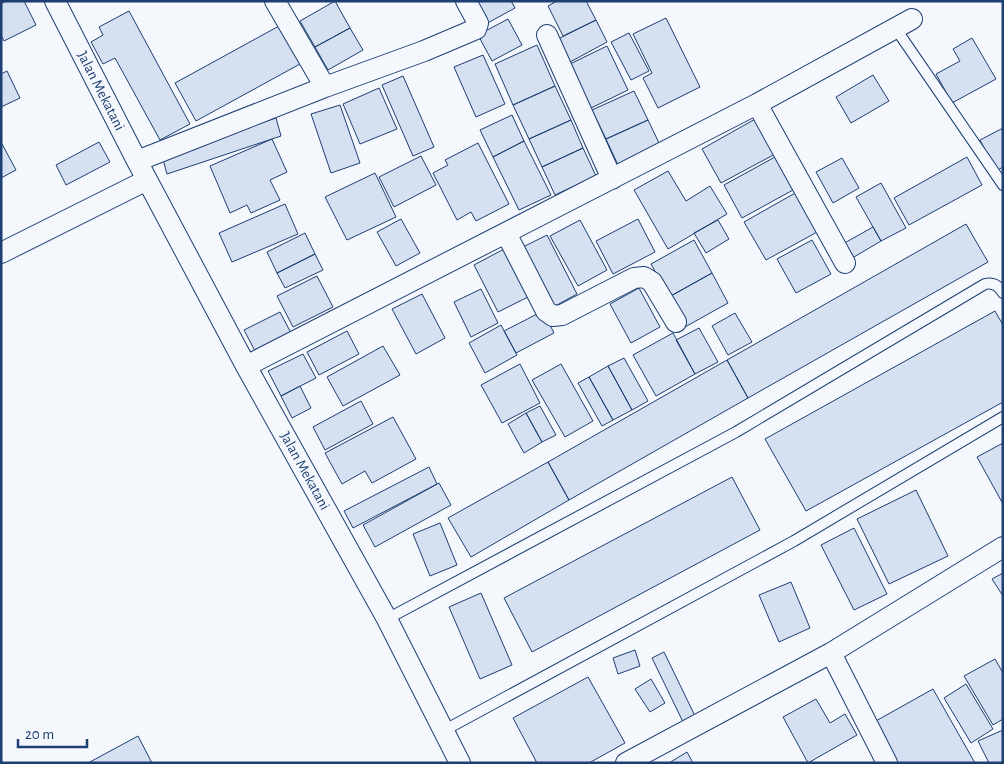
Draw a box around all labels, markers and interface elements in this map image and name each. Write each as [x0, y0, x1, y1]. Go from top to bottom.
street label: Jalan Mekatani [75, 49, 127, 133]
street label: Jalan Mekatani [277, 429, 333, 513]
scale bar [18, 716, 86, 748]
text: 20 m [25, 727, 54, 742]

